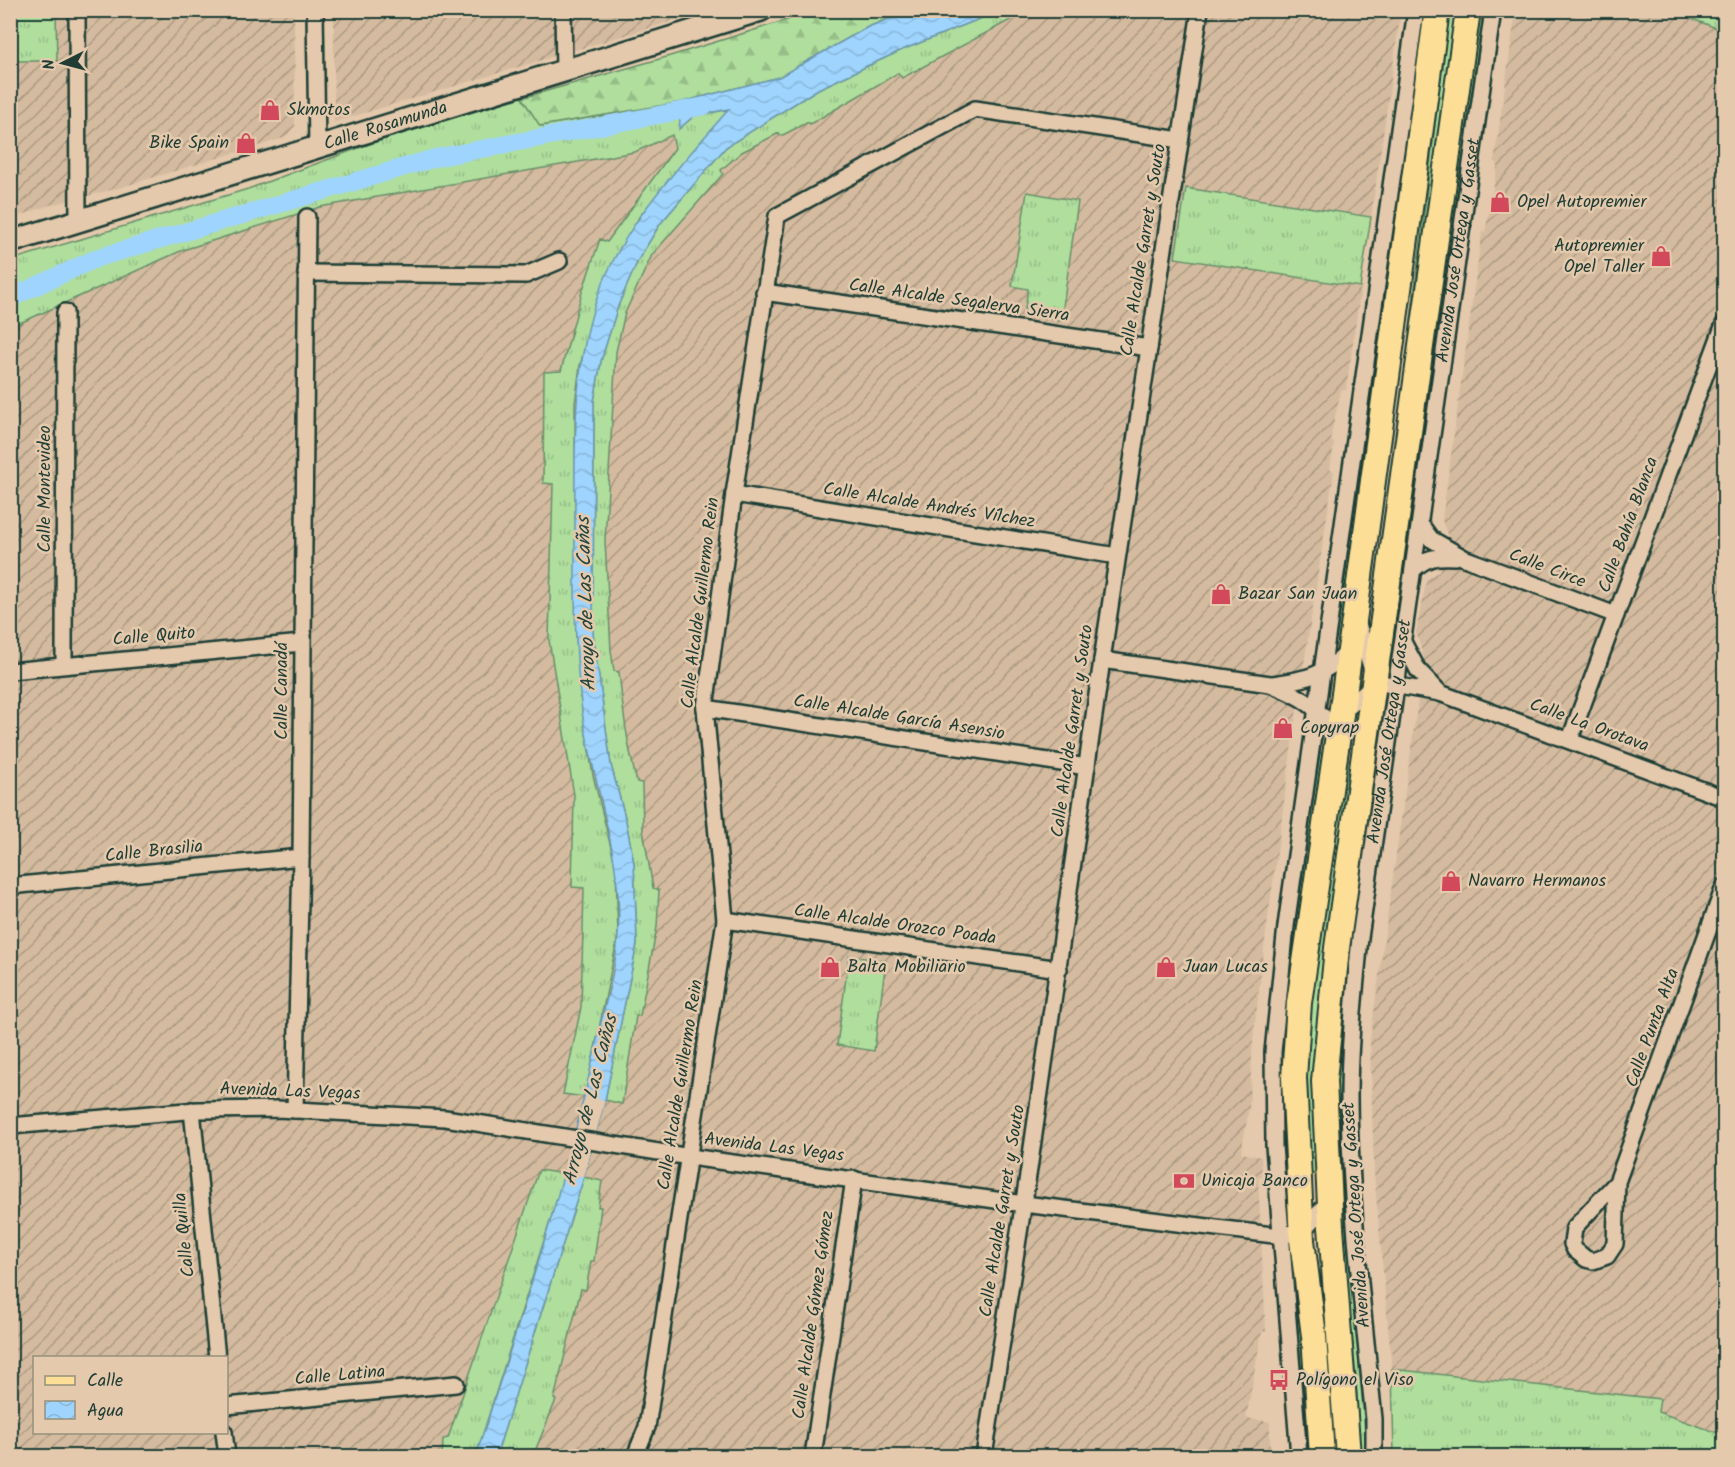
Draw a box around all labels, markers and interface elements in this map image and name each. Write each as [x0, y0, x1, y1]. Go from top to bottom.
north arrow [33, 33, 93, 93]
text: N [37, 58, 63, 71]
street label: Calle Rosamunda [320, 93, 451, 159]
place label: Skmotos [287, 96, 351, 125]
shop icon: Skmotos [258, 98, 282, 122]
place label: Bike Spain [149, 129, 229, 158]
shop icon: Bike Spain [234, 131, 258, 155]
street label: Avenida José Ortega y Gasset [1428, 135, 1489, 365]
street label: Calle Alcalde Garret y Souto [1113, 142, 1175, 358]
place label: Opel Autopremier [1517, 188, 1647, 217]
shop icon: Opel Autopremier [1488, 190, 1512, 214]
place label: Autopremier Opel Taller [1554, 232, 1645, 282]
shop icon: Autopremier Opel Taller [1649, 244, 1673, 268]
street label: Calle Alcalde Segalerva Sierra [847, 271, 1071, 331]
street label: Calle Montevideo [31, 425, 60, 553]
street label: Calle Bahía Blanca [1591, 453, 1667, 597]
street label: Calle Alcalde Andrés Vílchez [821, 475, 1037, 537]
street label: Calle Alcalde Guillermo Rein [674, 496, 728, 710]
water label: Arroyo de Las Cañas [568, 514, 606, 692]
street label: Calle Circe [1504, 541, 1590, 597]
place label: Bazar San Juan [1238, 580, 1357, 609]
shop icon: Bazar San Juan [1209, 582, 1233, 606]
street label: Avenida José Ortega y Gasset [1359, 616, 1420, 846]
street label: Calle Quito [111, 619, 197, 655]
street label: Calle Alcalde Garret y Souto [1044, 623, 1102, 839]
street label: Calle Canadá [268, 640, 297, 740]
street label: Calle Alcalde García Asensio [791, 687, 1007, 749]
street label: Calle La Orotava [1525, 691, 1653, 761]
place label: Copyrap [1300, 714, 1359, 743]
shop icon: Copyrap [1271, 716, 1295, 740]
street label: Calle Brasilia [104, 832, 204, 872]
place label: Navarro Hermanos [1468, 867, 1607, 896]
shop icon: Navarro Hermanos [1439, 869, 1463, 893]
street label: Calle Alcalde Orozco Poada [792, 896, 998, 954]
place label: Balta Mobiliario [847, 953, 966, 982]
place label: Juan Lucas [1183, 953, 1268, 982]
shop icon: Balta Mobiliario [818, 955, 842, 979]
shop icon: Juan Lucas [1154, 955, 1178, 979]
street label: Calle Punta Alta [1618, 964, 1688, 1092]
street label: Calle Alcalde Guillermo Rein [650, 978, 712, 1192]
water label: Arroyo de Las Cañas [554, 1009, 628, 1189]
street label: Avenida Las Vegas [219, 1075, 361, 1109]
street label: Avenida José Ortega y Gasset [1335, 1100, 1379, 1329]
street label: Calle Alcalde Garret y Souto [972, 1103, 1034, 1319]
street label: Avenida Las Vegas [702, 1125, 846, 1171]
place label: Unicaja Banco [1201, 1167, 1308, 1196]
bank icon: Unicaja Banco [1172, 1169, 1196, 1193]
street label: Calle Quilla [166, 1191, 204, 1279]
street label: Calle Alcalde Gómez Gómez [785, 1209, 843, 1421]
legend [33, 1356, 228, 1434]
street label: Calle Latina [293, 1358, 387, 1394]
place label: Polígono el Viso [1296, 1366, 1414, 1395]
text: Calle [87, 1367, 123, 1396]
bus stop icon: Polígono el Viso [1267, 1368, 1291, 1392]
text: Agua [87, 1397, 124, 1426]

